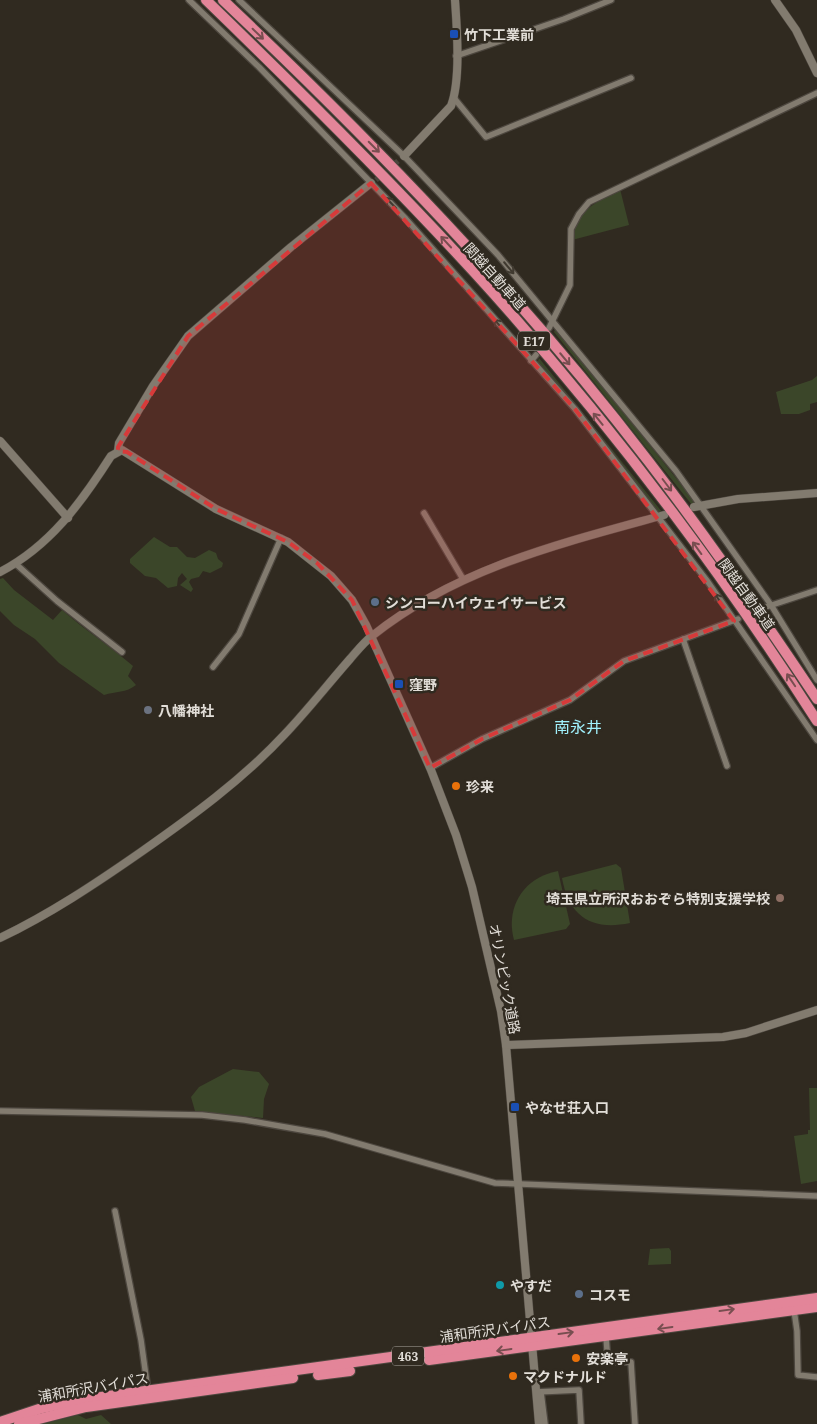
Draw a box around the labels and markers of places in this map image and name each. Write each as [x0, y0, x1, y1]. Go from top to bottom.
place label: 竹下工業前 [464, 25, 534, 44]
marker: 竹下工業前 [448, 28, 460, 40]
place label: シンコーハイウェイサービス [385, 593, 566, 612]
marker: シンコーハイウェイサービス [369, 596, 381, 608]
place label: 窪野 [409, 675, 437, 694]
marker: 窪野 [393, 678, 405, 690]
place label: 八幡神社 [158, 701, 214, 720]
marker: 八幡神社 [142, 704, 154, 716]
place label: 珍来 [466, 777, 494, 796]
marker: 珍来 [450, 780, 462, 792]
place label: 埼玉県立所沢おおぞら特別支援学校 [546, 889, 770, 908]
marker: 埼玉県立所沢おおぞら特別支援学校 [774, 892, 786, 904]
place label: やなせ荘入口 [525, 1098, 609, 1117]
marker: やなせ荘入口 [509, 1101, 521, 1113]
place label: やすだ [510, 1276, 552, 1295]
marker: やすだ [494, 1279, 506, 1291]
place label: コスモ [589, 1285, 631, 1304]
marker: コスモ [573, 1288, 585, 1300]
place label: 安楽亭 [586, 1349, 628, 1368]
marker: 安楽亭 [570, 1352, 582, 1364]
place label: マクドナルド [523, 1367, 607, 1386]
marker: マクドナルド [507, 1370, 519, 1382]

